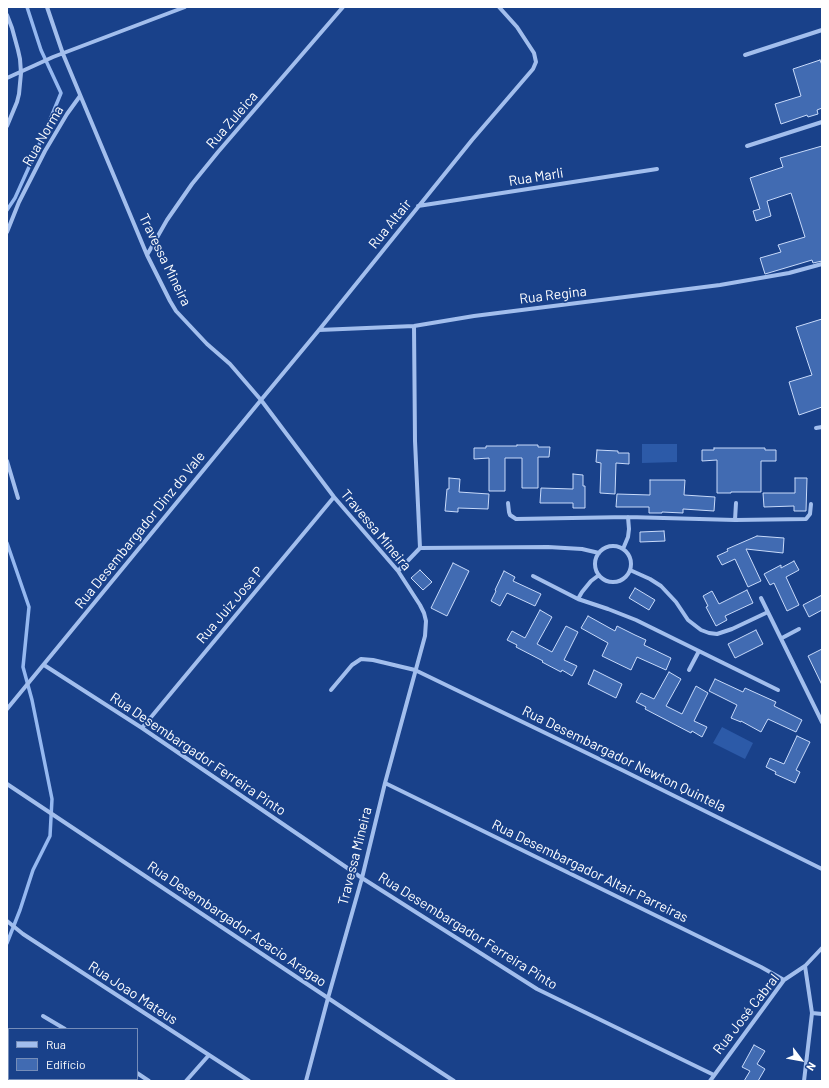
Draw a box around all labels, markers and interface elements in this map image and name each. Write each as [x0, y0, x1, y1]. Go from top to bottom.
street label: Rua Zuleica [203, 88, 261, 152]
street label: Rua Norma [19, 103, 67, 169]
street label: Rua Marli [507, 164, 565, 190]
street label: Rua Altair [365, 196, 415, 252]
street label: Travessa Mineira [135, 211, 195, 309]
street label: Rua Regina [518, 283, 588, 307]
street label: Rua Desembargador Dinz do Vale [71, 448, 209, 612]
street label: Travessa Mineira [337, 486, 415, 574]
street label: Rua Juiz Jose P [193, 563, 267, 647]
street label: Rua Desembargador Ferreira Pinto [107, 689, 289, 819]
street label: Rua Desembargador Newton Quintela [519, 702, 729, 816]
street label: Travessa Mineira [335, 805, 375, 907]
street label: Rua Desembargador Altair Parreiras [489, 816, 691, 926]
street label: Rua Desembargador Acacio Aragao [144, 858, 330, 990]
street label: Rua Desembargador Ferreira Pinto [375, 869, 561, 993]
street label: Rua Joao Mateus [85, 958, 181, 1028]
street label: Rua José Cabral [709, 970, 783, 1058]
legend [8, 1028, 138, 1080]
text: Rua [46, 1037, 66, 1051]
north arrow [781, 1040, 821, 1080]
text: Edifício [46, 1057, 86, 1071]
text: N [804, 1060, 819, 1073]

